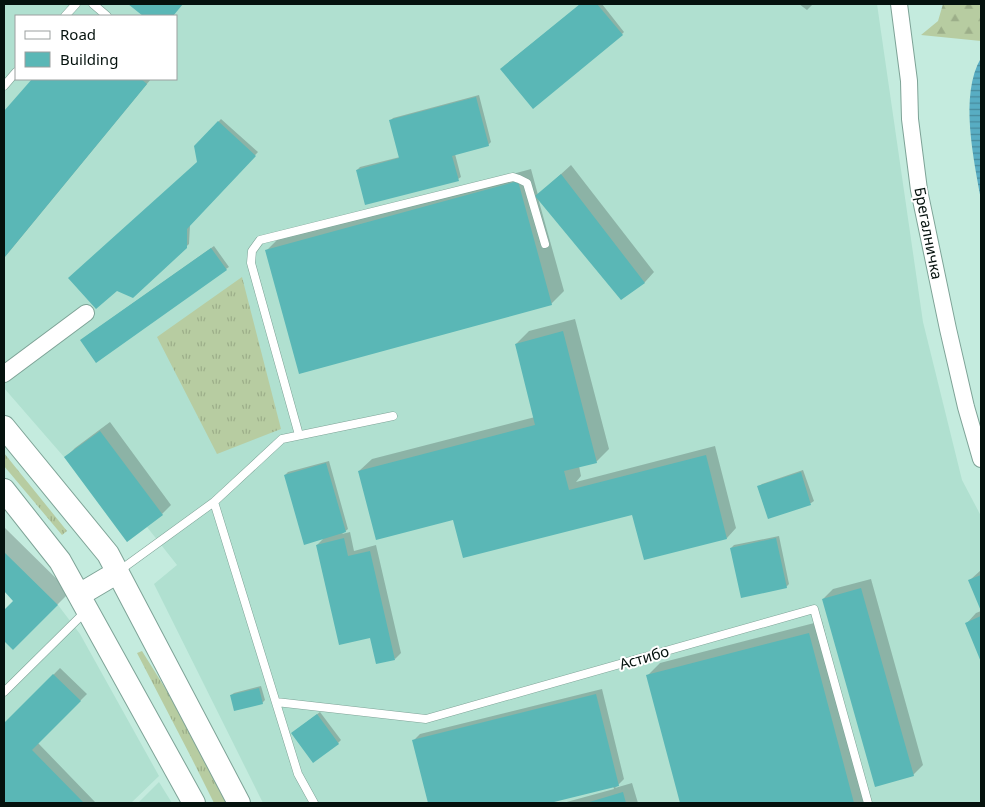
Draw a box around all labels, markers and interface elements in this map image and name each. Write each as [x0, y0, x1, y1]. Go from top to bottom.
legend [15, 15, 178, 80]
text: Road [60, 24, 96, 44]
text: Building [60, 49, 118, 69]
street label: Брегалничка [910, 185, 948, 281]
street label: Астибо [617, 640, 671, 674]

